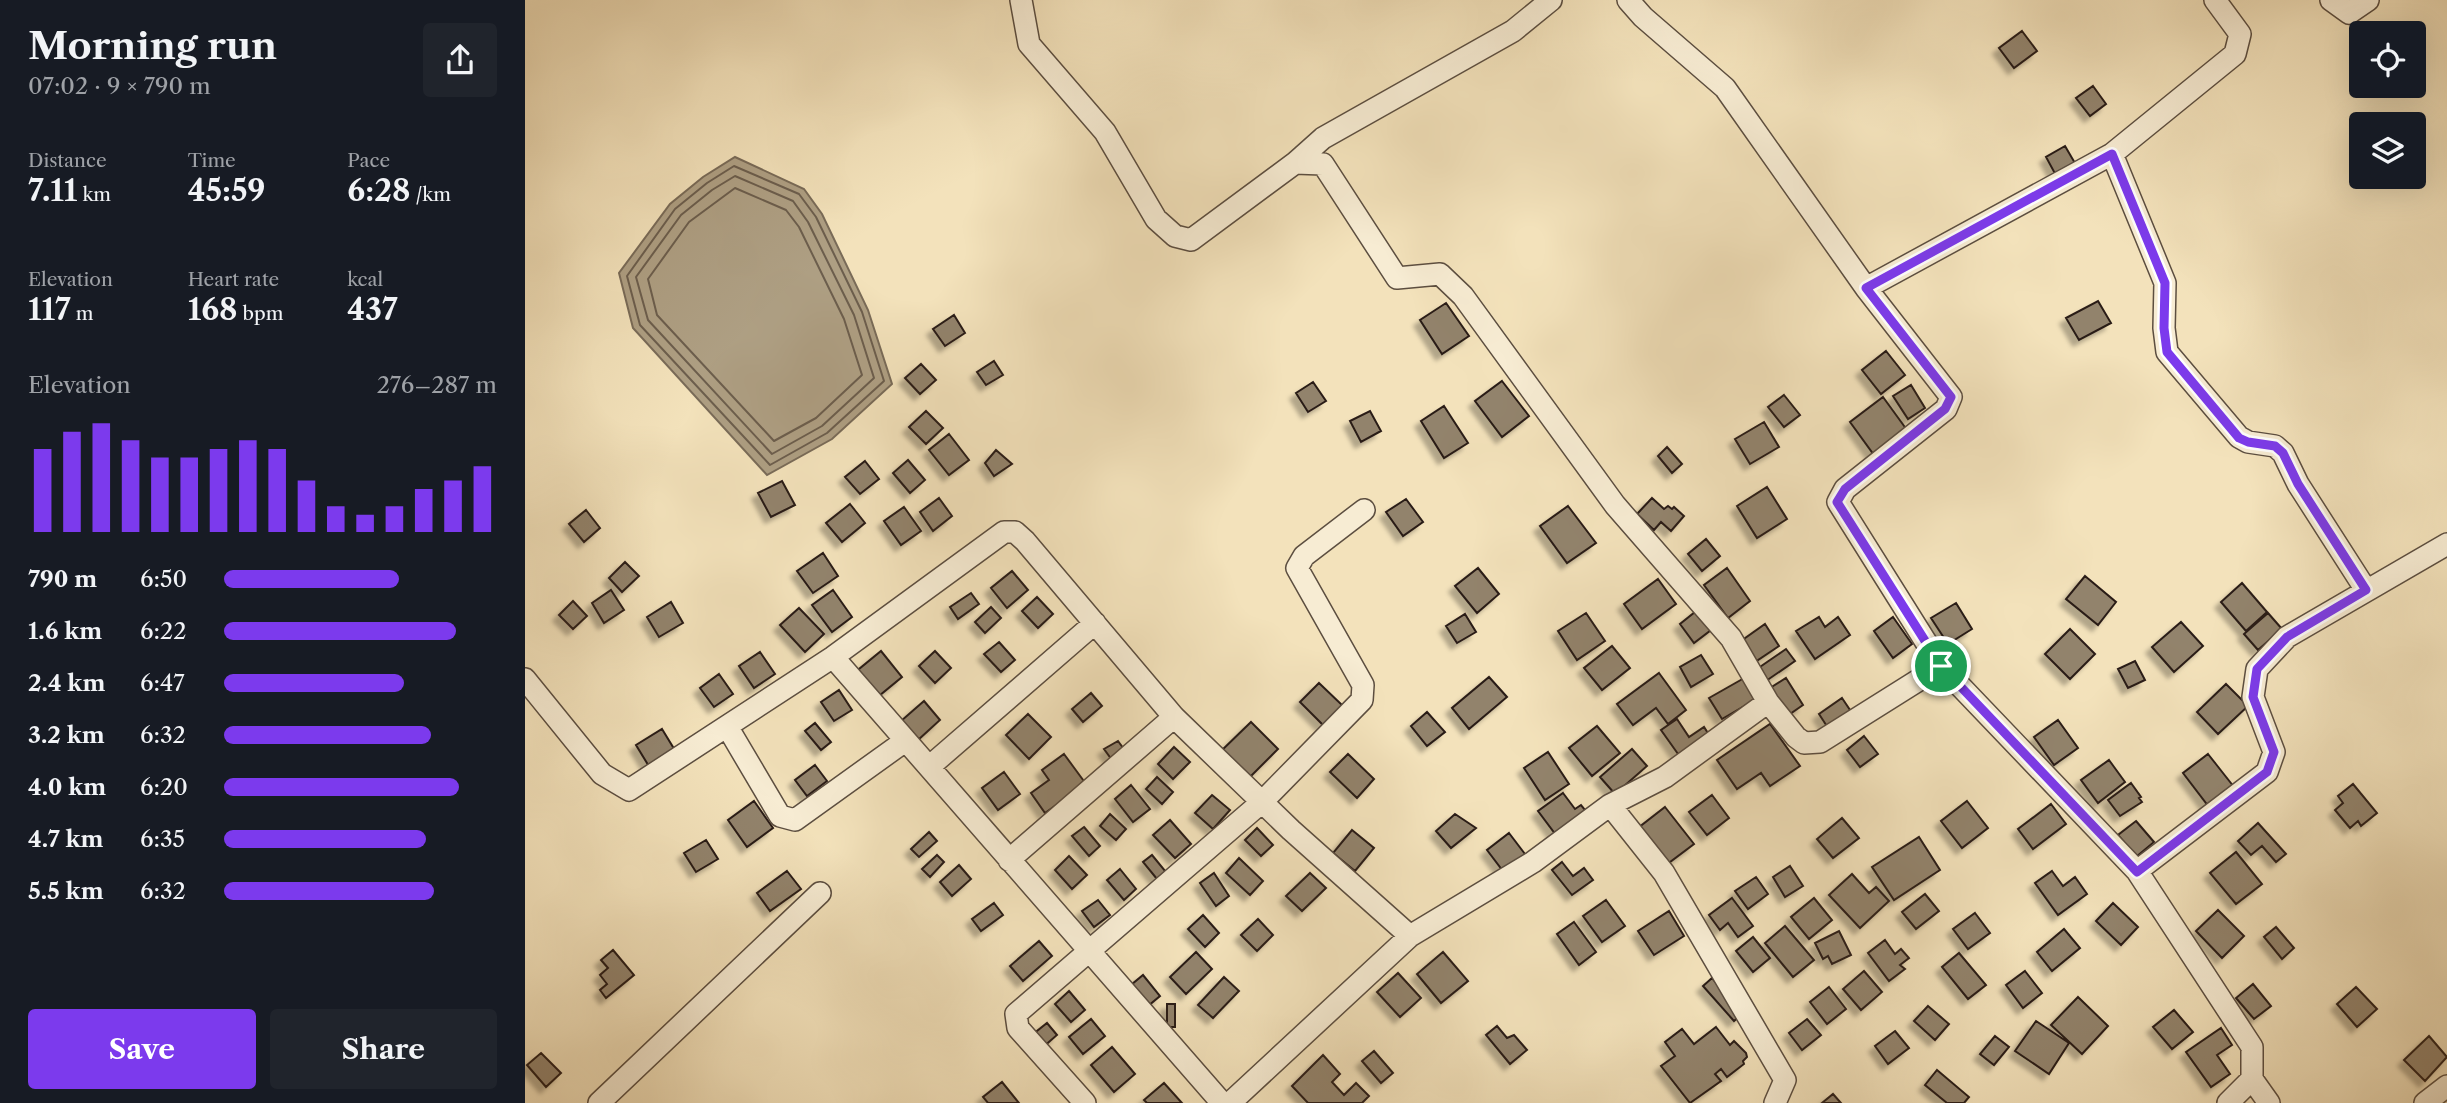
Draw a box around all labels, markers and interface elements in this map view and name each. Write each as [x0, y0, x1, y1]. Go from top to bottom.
map controls [2349, 21, 2426, 189]
button: locate [2349, 21, 2426, 98]
text: Morning run [28, 22, 277, 69]
button: share [423, 23, 497, 97]
text: 07:02 · 9 × 790 m [28, 72, 211, 100]
button: layers [2349, 112, 2426, 189]
text: Distance [28, 149, 107, 172]
text: Time [188, 149, 236, 172]
text: Pace [347, 149, 390, 172]
text: 7.11 [28, 172, 77, 209]
text: 45:59 [188, 172, 265, 209]
text: 6:28 [347, 172, 410, 209]
text: km [77, 183, 111, 206]
text: /km [410, 183, 451, 206]
text: Elevation [28, 268, 113, 291]
text: Heart rate [188, 268, 279, 291]
text: kcal [347, 268, 383, 291]
text: 117 [28, 291, 71, 328]
text: 168 [188, 291, 238, 328]
text: 437 [347, 291, 398, 328]
text: m [71, 302, 93, 325]
text: bpm [238, 302, 283, 325]
text: Elevation [28, 371, 131, 399]
text: 276–287 m [377, 371, 497, 399]
text: 790 m [28, 565, 97, 593]
text: 6:50 [140, 565, 187, 593]
text: 1.6 km [28, 617, 102, 645]
text: 6:22 [140, 617, 186, 645]
pin [1911, 636, 1971, 696]
icon: arrive [1922, 647, 1960, 685]
text: 2.4 km [28, 669, 105, 697]
text: 6:47 [140, 669, 185, 697]
text: 3.2 km [28, 721, 105, 749]
text: 6:32 [140, 721, 186, 749]
text: 4.0 km [28, 773, 106, 801]
text: 6:20 [140, 773, 188, 801]
text: 4.7 km [28, 825, 104, 853]
text: 6:35 [140, 825, 185, 853]
text: 5.5 km [28, 877, 104, 905]
text: 6:32 [140, 877, 186, 905]
button: Save [28, 1009, 256, 1089]
button: Share [270, 1009, 497, 1089]

